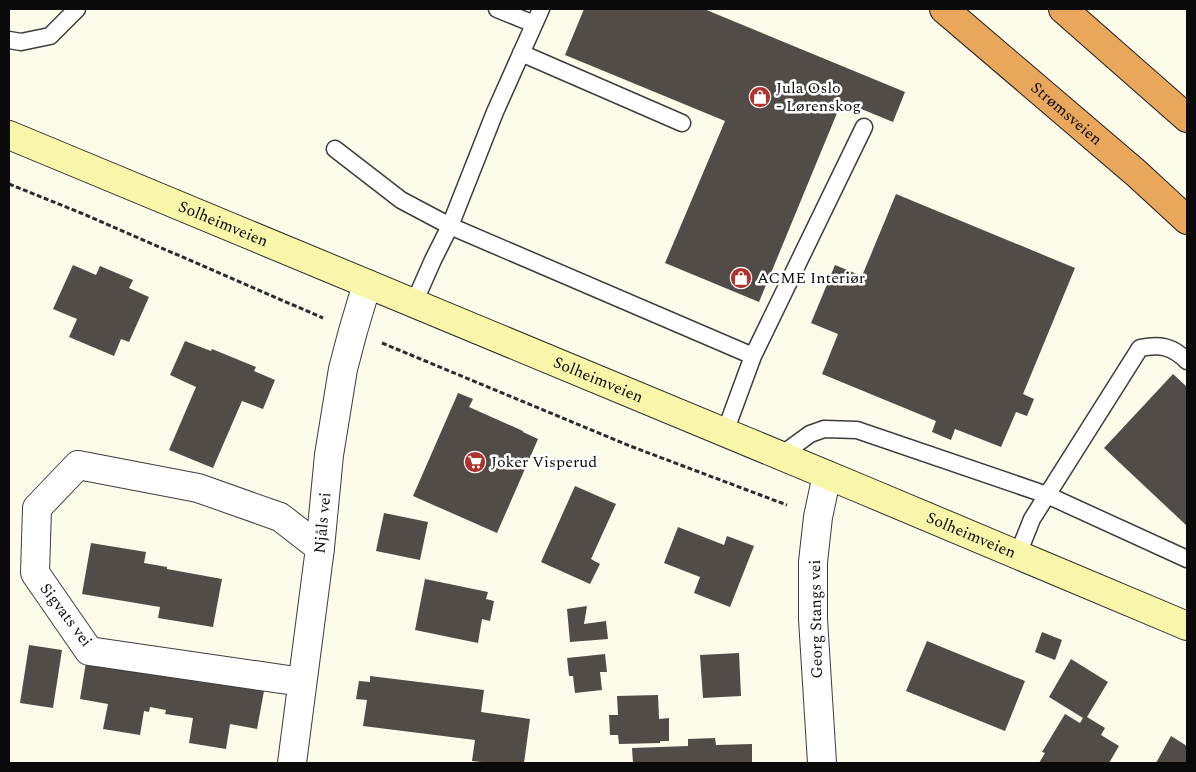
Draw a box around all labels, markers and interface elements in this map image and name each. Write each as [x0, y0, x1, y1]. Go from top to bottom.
place label: Jula Oslo - Lørenskog [776, 76, 861, 118]
street label: Strømsveien [1025, 76, 1108, 151]
shop icon: Jula Oslo - Lørenskog [748, 85, 772, 109]
street label: Solheimveien [175, 195, 272, 253]
shop icon: ACME Interiør [729, 266, 753, 290]
place label: ACME Interiør [757, 266, 865, 290]
street label: Solheimveien [550, 350, 647, 409]
supermarket icon: Joker Visperud [463, 450, 487, 474]
place label: Joker Visperud [491, 450, 597, 474]
street label: Njåls vei [308, 491, 337, 555]
street label: Solheimveien [922, 506, 1020, 565]
street label: Georg Stangs vei [803, 559, 829, 679]
street label: Sigvats vei [34, 578, 98, 652]

